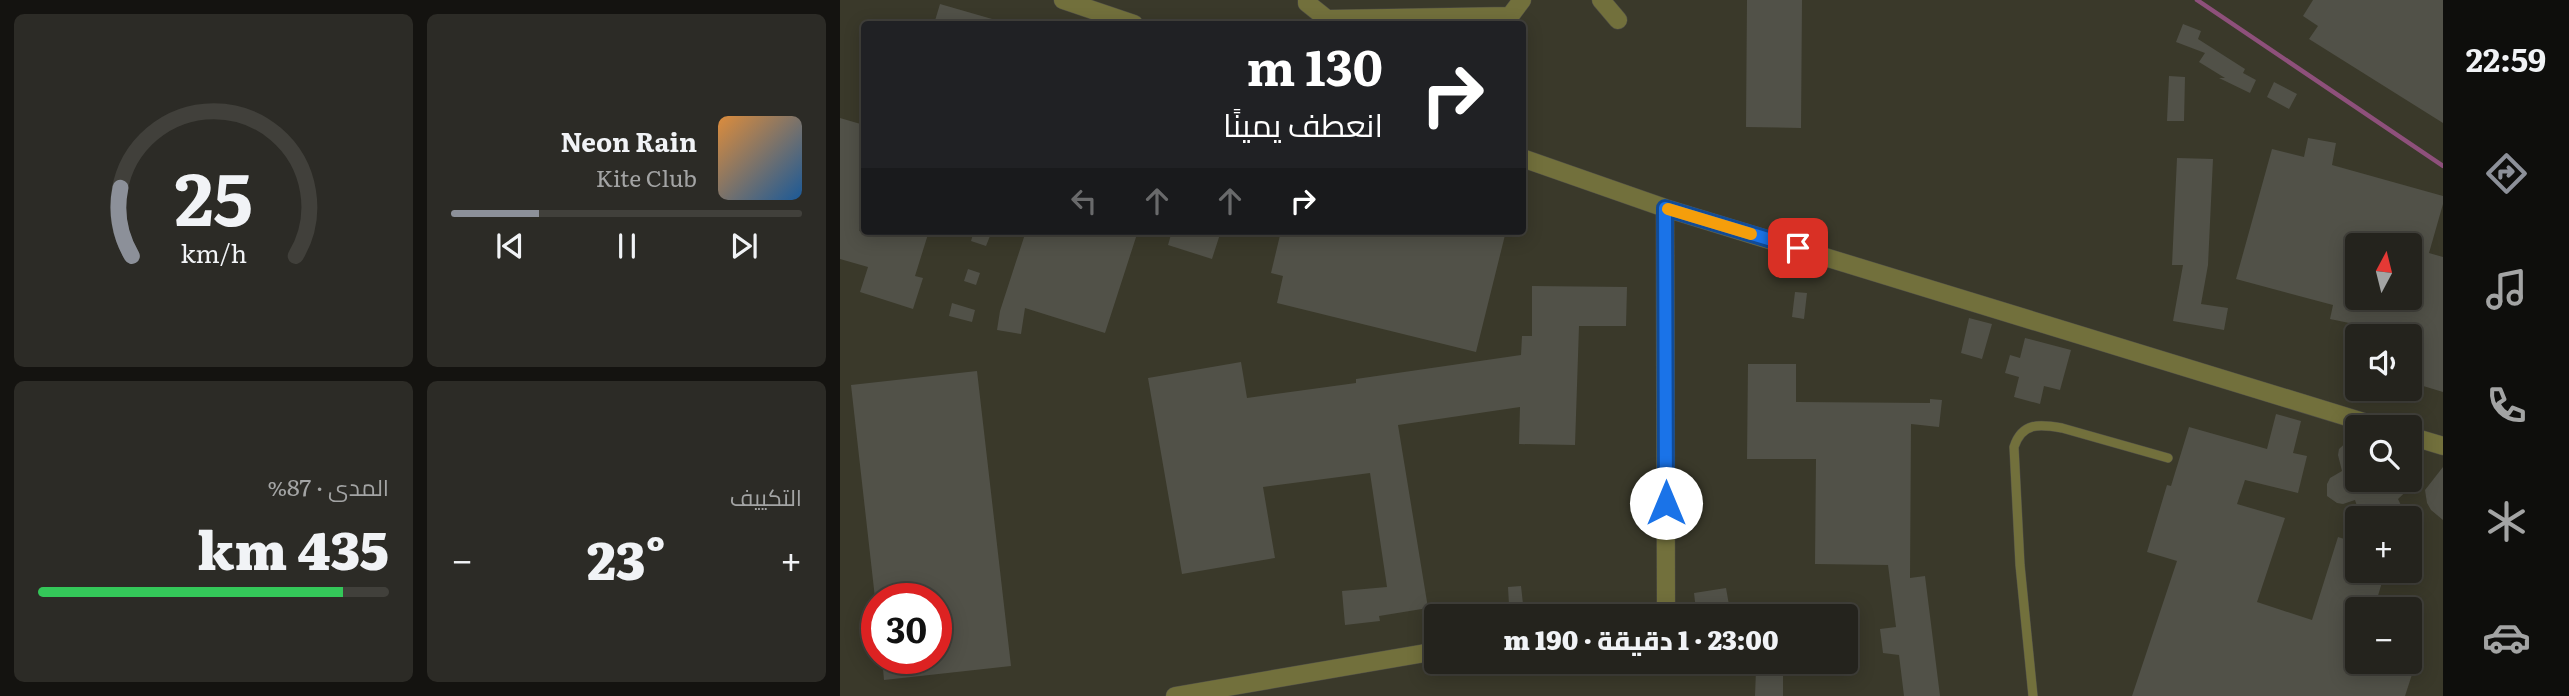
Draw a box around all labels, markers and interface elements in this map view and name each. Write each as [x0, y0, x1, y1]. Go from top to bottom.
text: 130 m [1247, 28, 1383, 101]
text: 22:59 [2466, 34, 2546, 82]
icon: right [1407, 49, 1498, 140]
text: انعطف يمينًا [1223, 99, 1383, 147]
text: Neon Rain [560, 121, 697, 160]
text: 25 [174, 141, 253, 249]
icon: directions [2482, 149, 2531, 198]
text: Kite Club [596, 160, 697, 194]
icon: left [1065, 182, 1103, 220]
icon: ahead [1138, 182, 1176, 220]
icon: ahead [1211, 182, 1249, 220]
icon: right [1284, 182, 1322, 220]
pin [1768, 218, 1828, 278]
icon: previous [491, 227, 529, 265]
icon: pause [608, 227, 646, 265]
icon: next [725, 227, 763, 265]
icon: arrive [1779, 229, 1817, 267]
north arrow [2345, 233, 2422, 310]
map controls [2345, 233, 2422, 674]
text: km/h [180, 234, 247, 271]
icon: music [2482, 265, 2531, 314]
button: sound [2345, 324, 2422, 401]
icon: phone [2482, 381, 2531, 430]
button: search [2345, 415, 2422, 492]
position arrow [1629, 466, 1703, 540]
text: المدى · 87% [268, 469, 389, 503]
text: التكييف [730, 479, 802, 513]
icon: climate [2482, 497, 2531, 546]
button: + [2345, 506, 2422, 583]
text: 435 km [198, 509, 389, 586]
text: 23° [587, 519, 666, 596]
text: − [451, 529, 473, 586]
text: + [780, 529, 802, 586]
speed limit sign: 30 [861, 583, 952, 674]
button: − [2345, 597, 2422, 674]
icon: car [2482, 613, 2531, 662]
text: 23:00 · 1 دقيقة · 190 m [1503, 619, 1779, 658]

